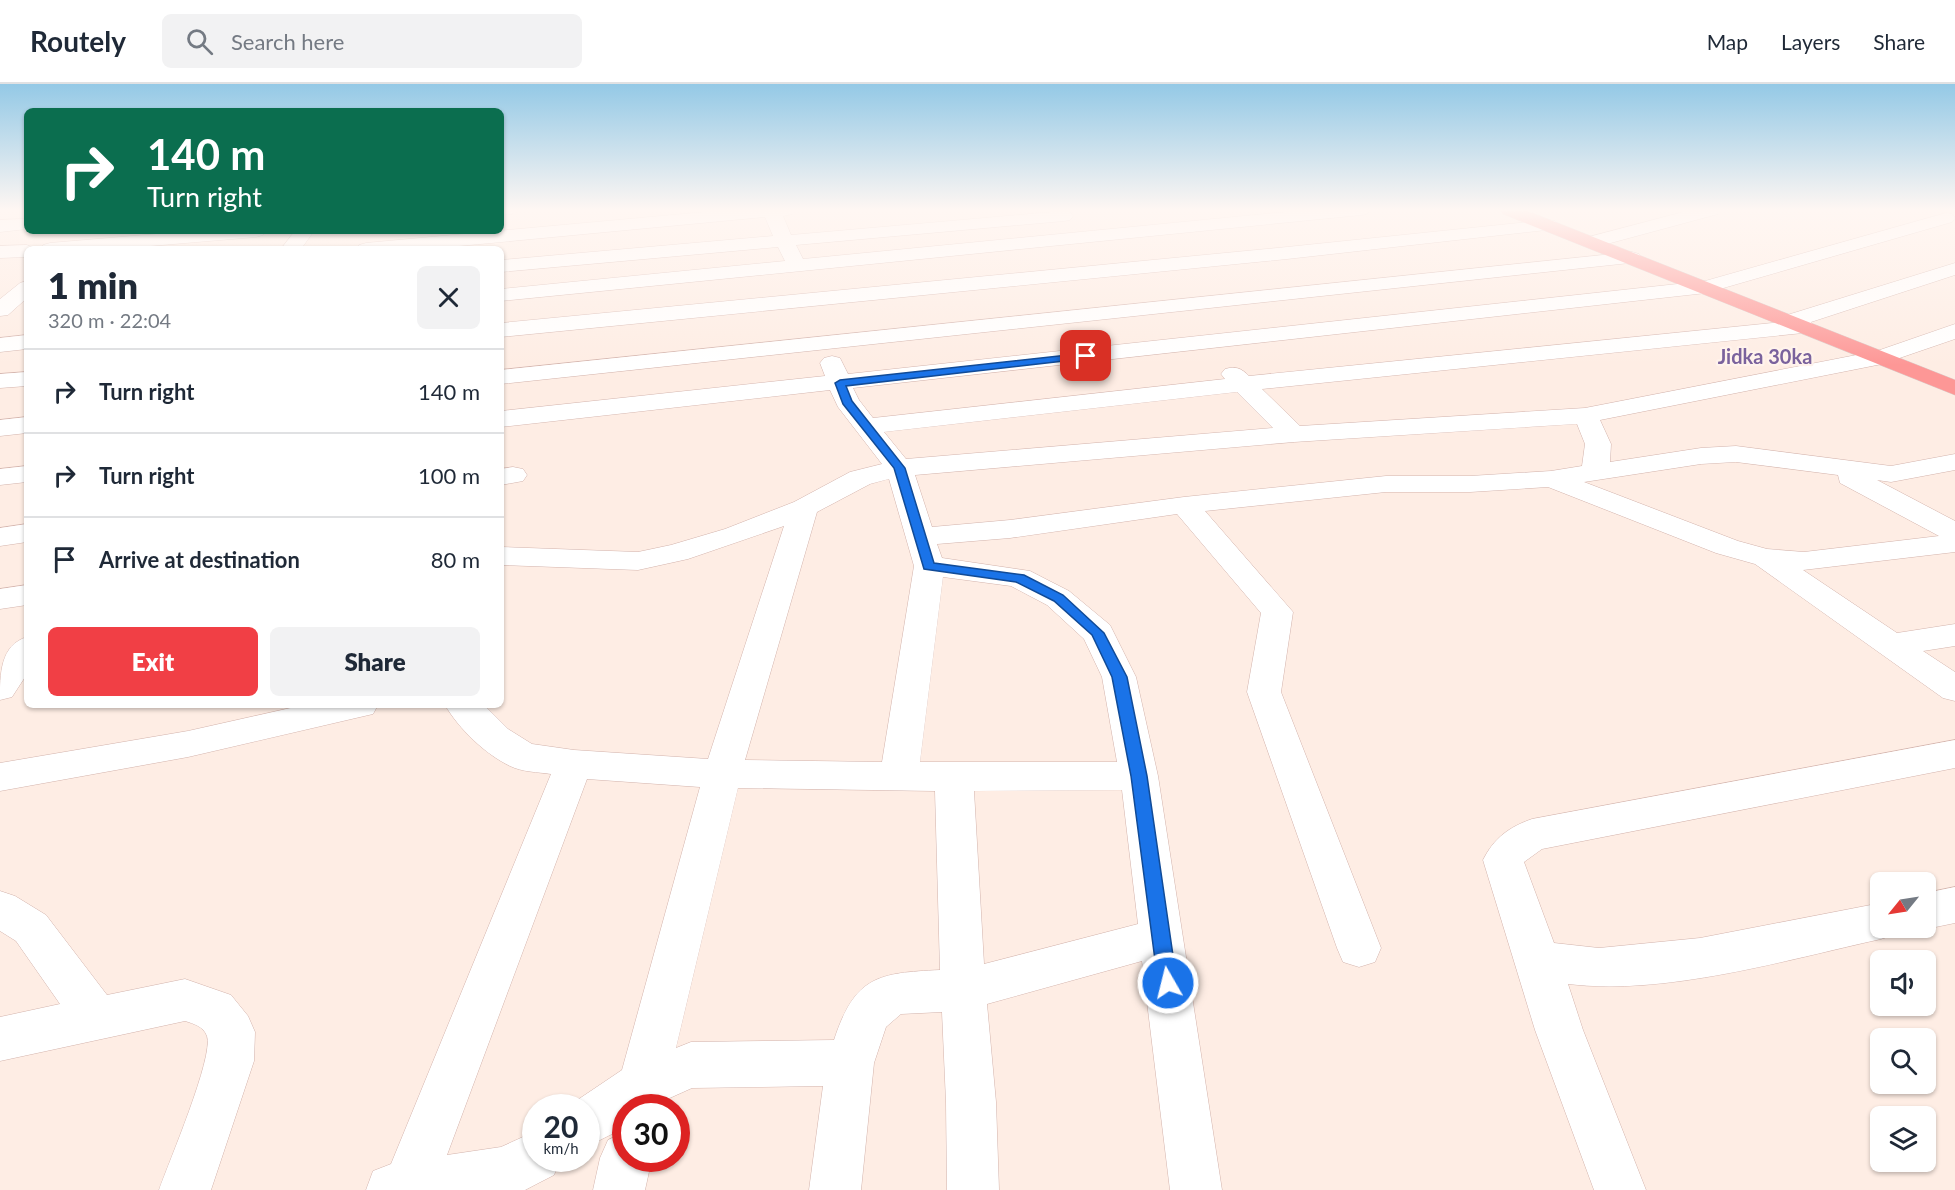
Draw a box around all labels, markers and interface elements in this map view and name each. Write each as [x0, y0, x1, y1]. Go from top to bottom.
search box [162, 14, 582, 68]
text: Routely [30, 24, 126, 58]
icon: search [183, 25, 216, 58]
text: Search here [231, 28, 344, 55]
text: Map [1707, 29, 1748, 54]
text: Layers [1781, 29, 1840, 54]
text: Share [1873, 29, 1925, 54]
text: 140 m [147, 129, 265, 179]
icon: right [48, 132, 126, 210]
text: Turn right [147, 180, 262, 213]
text: 1 min [48, 263, 138, 307]
button: close [417, 266, 480, 329]
text: 320 m · 22:04 [48, 308, 171, 332]
pin [1060, 330, 1111, 381]
icon: arrive [1069, 339, 1102, 372]
district label: Jidka 30ka [1718, 344, 1812, 368]
icon: right [48, 375, 81, 408]
text: Turn right [99, 378, 194, 405]
text: 140 m [418, 378, 480, 405]
icon: right [48, 459, 81, 492]
text: Turn right [99, 462, 194, 489]
text: 100 m [418, 462, 480, 489]
icon: arrive [48, 543, 81, 576]
text: Arrive at destination [99, 546, 300, 573]
text: 80 m [431, 546, 480, 573]
button: Exit [48, 627, 258, 696]
button: Share [270, 627, 480, 696]
north arrow [1870, 872, 1936, 938]
map controls [1870, 872, 1936, 1172]
button: sound [1870, 950, 1936, 1016]
position arrow [1136, 951, 1200, 1015]
button: search [1870, 1028, 1936, 1094]
speed limit sign: 30 [612, 1094, 690, 1172]
button: layers [1870, 1106, 1936, 1172]
text: 20 [544, 1108, 578, 1144]
text: km/h [543, 1139, 579, 1157]

